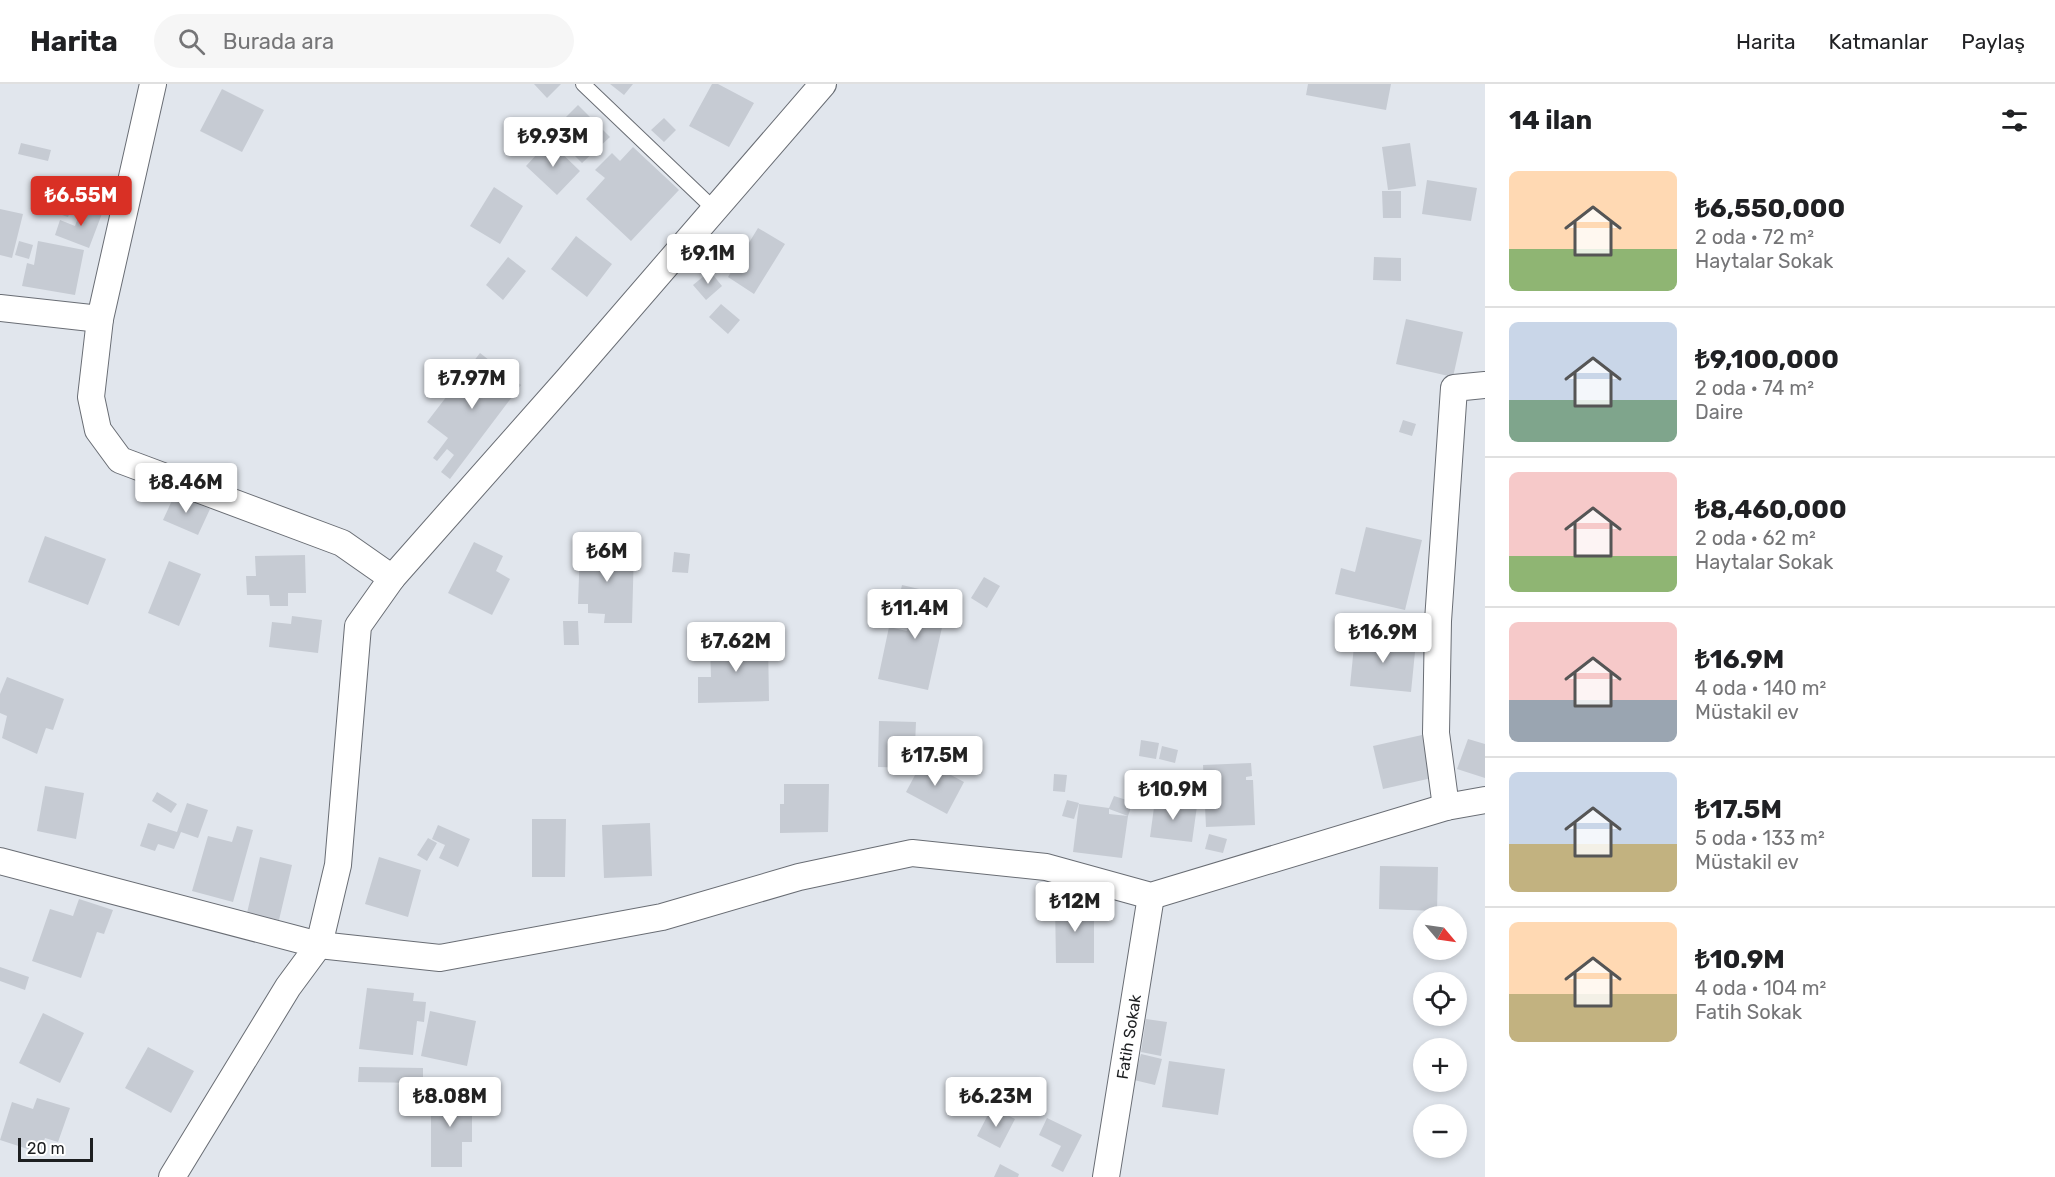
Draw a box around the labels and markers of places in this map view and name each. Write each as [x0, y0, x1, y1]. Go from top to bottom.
pin: ₺9.93M [504, 117, 602, 168]
pin: ₺6.55M [32, 176, 130, 227]
pin: ₺9.1M [666, 234, 750, 285]
pin: ₺7.97M [423, 359, 521, 410]
pin: ₺8.46M [137, 463, 235, 514]
pin: ₺6M [578, 532, 636, 583]
pin: ₺11.4M [866, 589, 964, 640]
pin: ₺16.9M [1334, 613, 1432, 664]
pin: ₺7.62M [687, 622, 785, 673]
pin: ₺17.5M [886, 736, 984, 787]
pin: ₺10.9M [1124, 770, 1222, 821]
pin: ₺12M [1039, 882, 1111, 933]
pin: ₺8.08M [401, 1077, 499, 1128]
pin: ₺6.23M [947, 1077, 1045, 1128]

